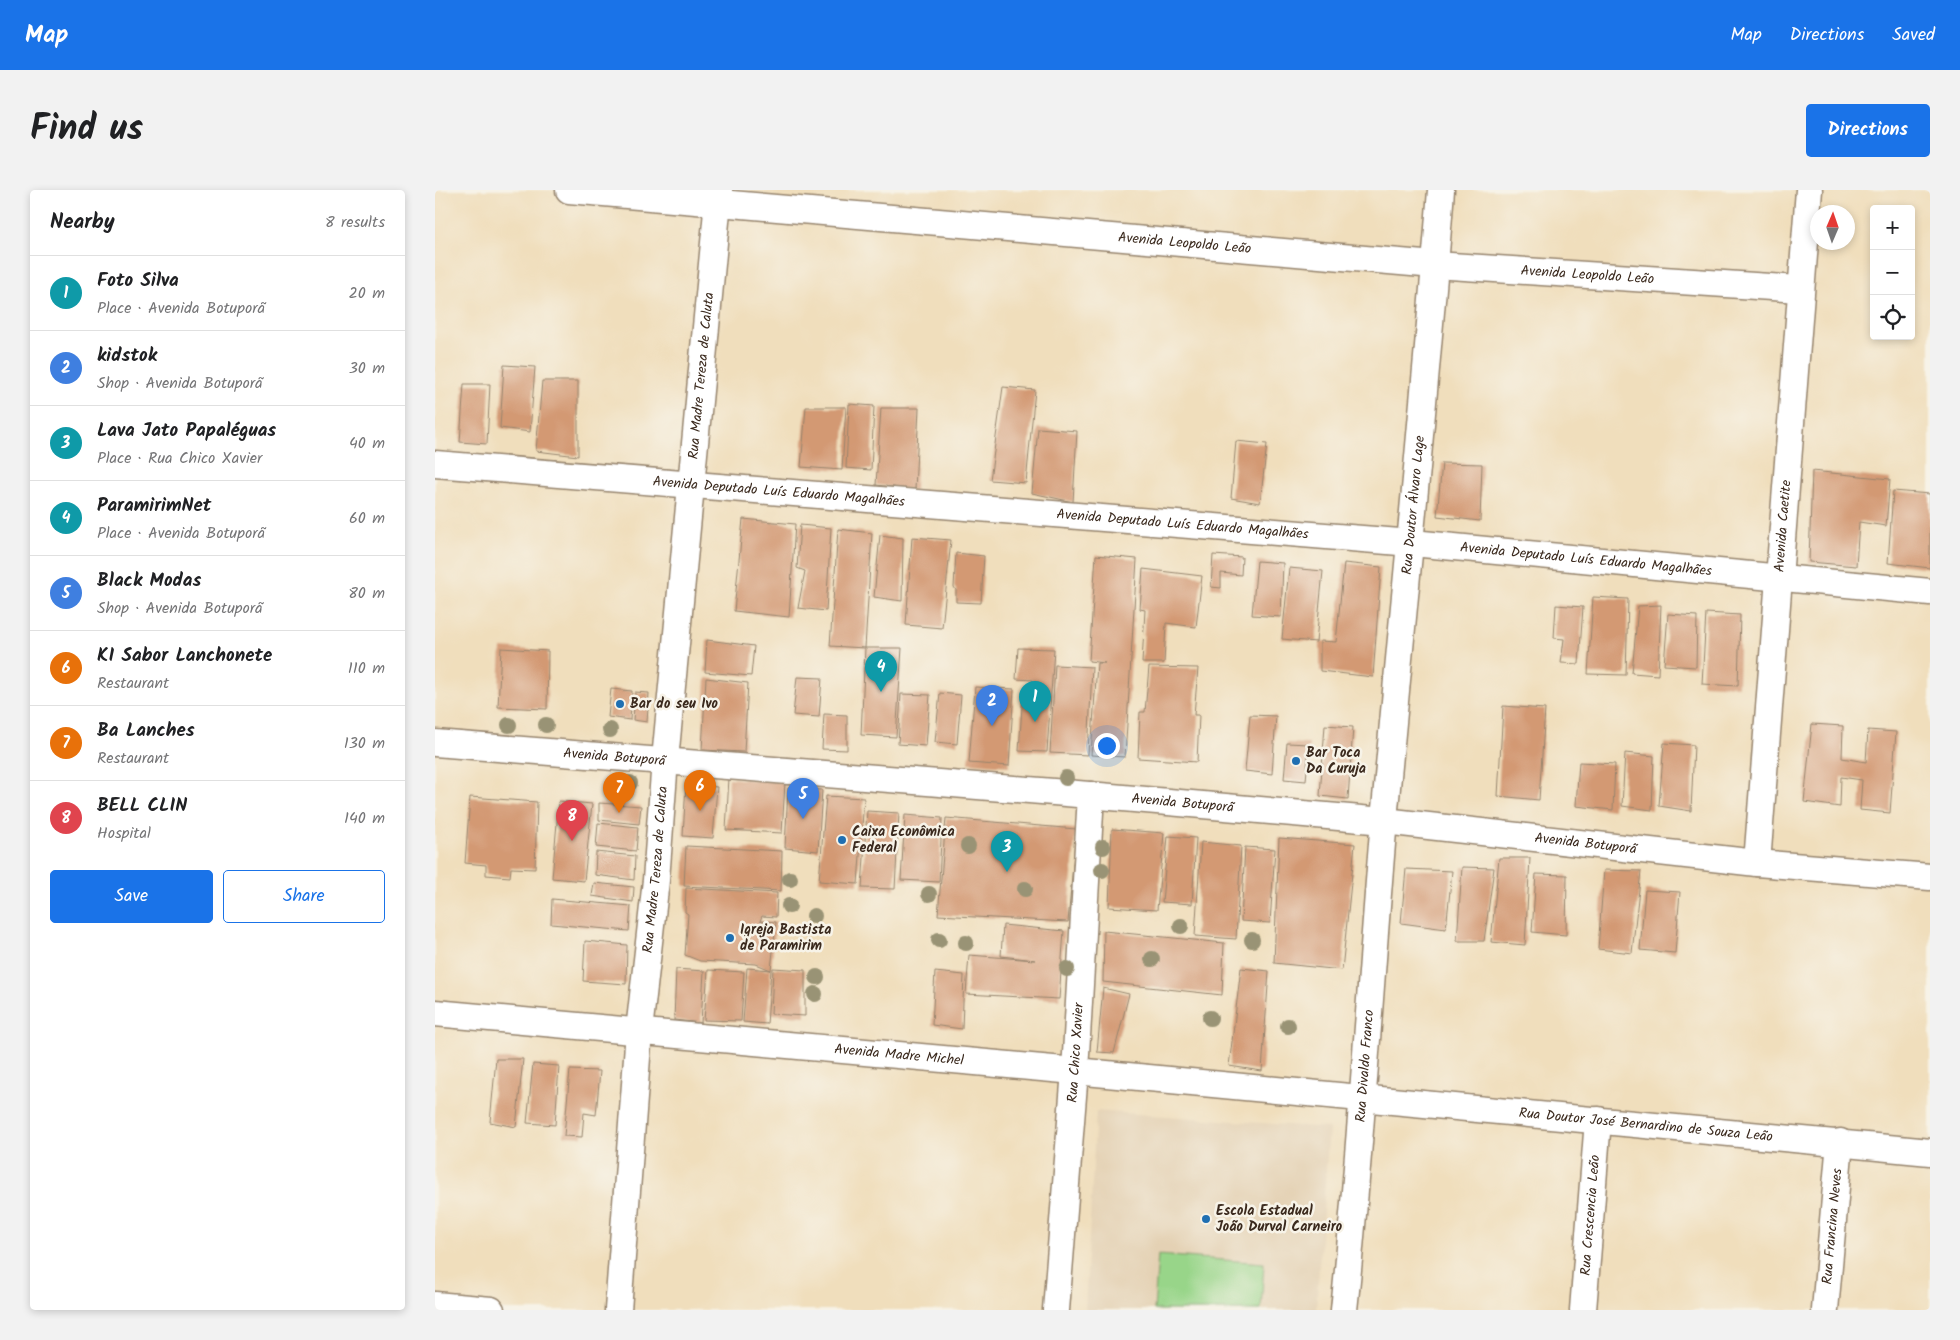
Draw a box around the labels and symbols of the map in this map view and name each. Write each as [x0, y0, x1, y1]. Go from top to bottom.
north arrow [1810, 205, 1855, 250]
street label: Avenida Leopoldo Leão [1117, 227, 1252, 260]
street label: Avenida Leopoldo Leão [1520, 260, 1655, 290]
street label: Rua Madre Tereza de Caluta [683, 291, 720, 460]
street label: Rua Doutor Álvaro Lage [1396, 434, 1431, 576]
street label: Avenida Deputado Luís Eduardo Magalhães [652, 471, 906, 513]
street label: Avenida Caetite [1769, 478, 1798, 573]
street label: Avenida Deputado Luís Eduardo Magalhães [1056, 503, 1309, 546]
street label: Avenida Deputado Luís Eduardo Magalhães [1459, 537, 1713, 582]
pin: 4 [865, 651, 897, 692]
pin: 1 [1019, 681, 1051, 722]
pin: 2 [976, 685, 1008, 726]
place label: Bar do seu Ivo [630, 693, 718, 715]
marker: Bar do seu Ivo [614, 698, 626, 710]
your location [1094, 733, 1120, 759]
street label: Avenida Botuporã [562, 742, 668, 772]
place label: Bar Toca Da Curuja [1306, 742, 1366, 780]
marker: Bar Toca Da Curuja [1290, 755, 1302, 767]
pin: 6 [684, 770, 716, 811]
pin: 7 [603, 772, 635, 813]
pin: 5 [787, 778, 819, 819]
street label: Rua Madre Tereza de Caluta [637, 785, 674, 954]
street label: Avenida Botuporã [1131, 788, 1236, 819]
pin: 8 [556, 800, 588, 841]
place label: Caixa Econômica Federal [852, 821, 955, 859]
street label: Avenida Botuporã [1533, 827, 1639, 861]
pin: 3 [991, 831, 1023, 872]
marker: Caixa Econômica Federal [836, 834, 848, 846]
place label: Igreja Bastista de Paramirim [740, 919, 832, 957]
marker: Igreja Bastista de Paramirim [724, 932, 736, 944]
street label: Rua Chico Xavier [1062, 1001, 1090, 1104]
street label: Rua Divaldo Franco [1350, 1009, 1380, 1123]
street label: Avenida Madre Michel [833, 1038, 965, 1072]
street label: Rua Doutor José Bernardino de Souza Leão [1518, 1102, 1774, 1148]
street label: Rua Crescencia Leão [1575, 1154, 1606, 1277]
street label: Rua Francina Neves [1816, 1167, 1849, 1285]
place label: Escola Estadual João Durval Carneiro [1216, 1200, 1343, 1238]
marker: Escola Estadual João Durval Carneiro [1200, 1213, 1212, 1225]

